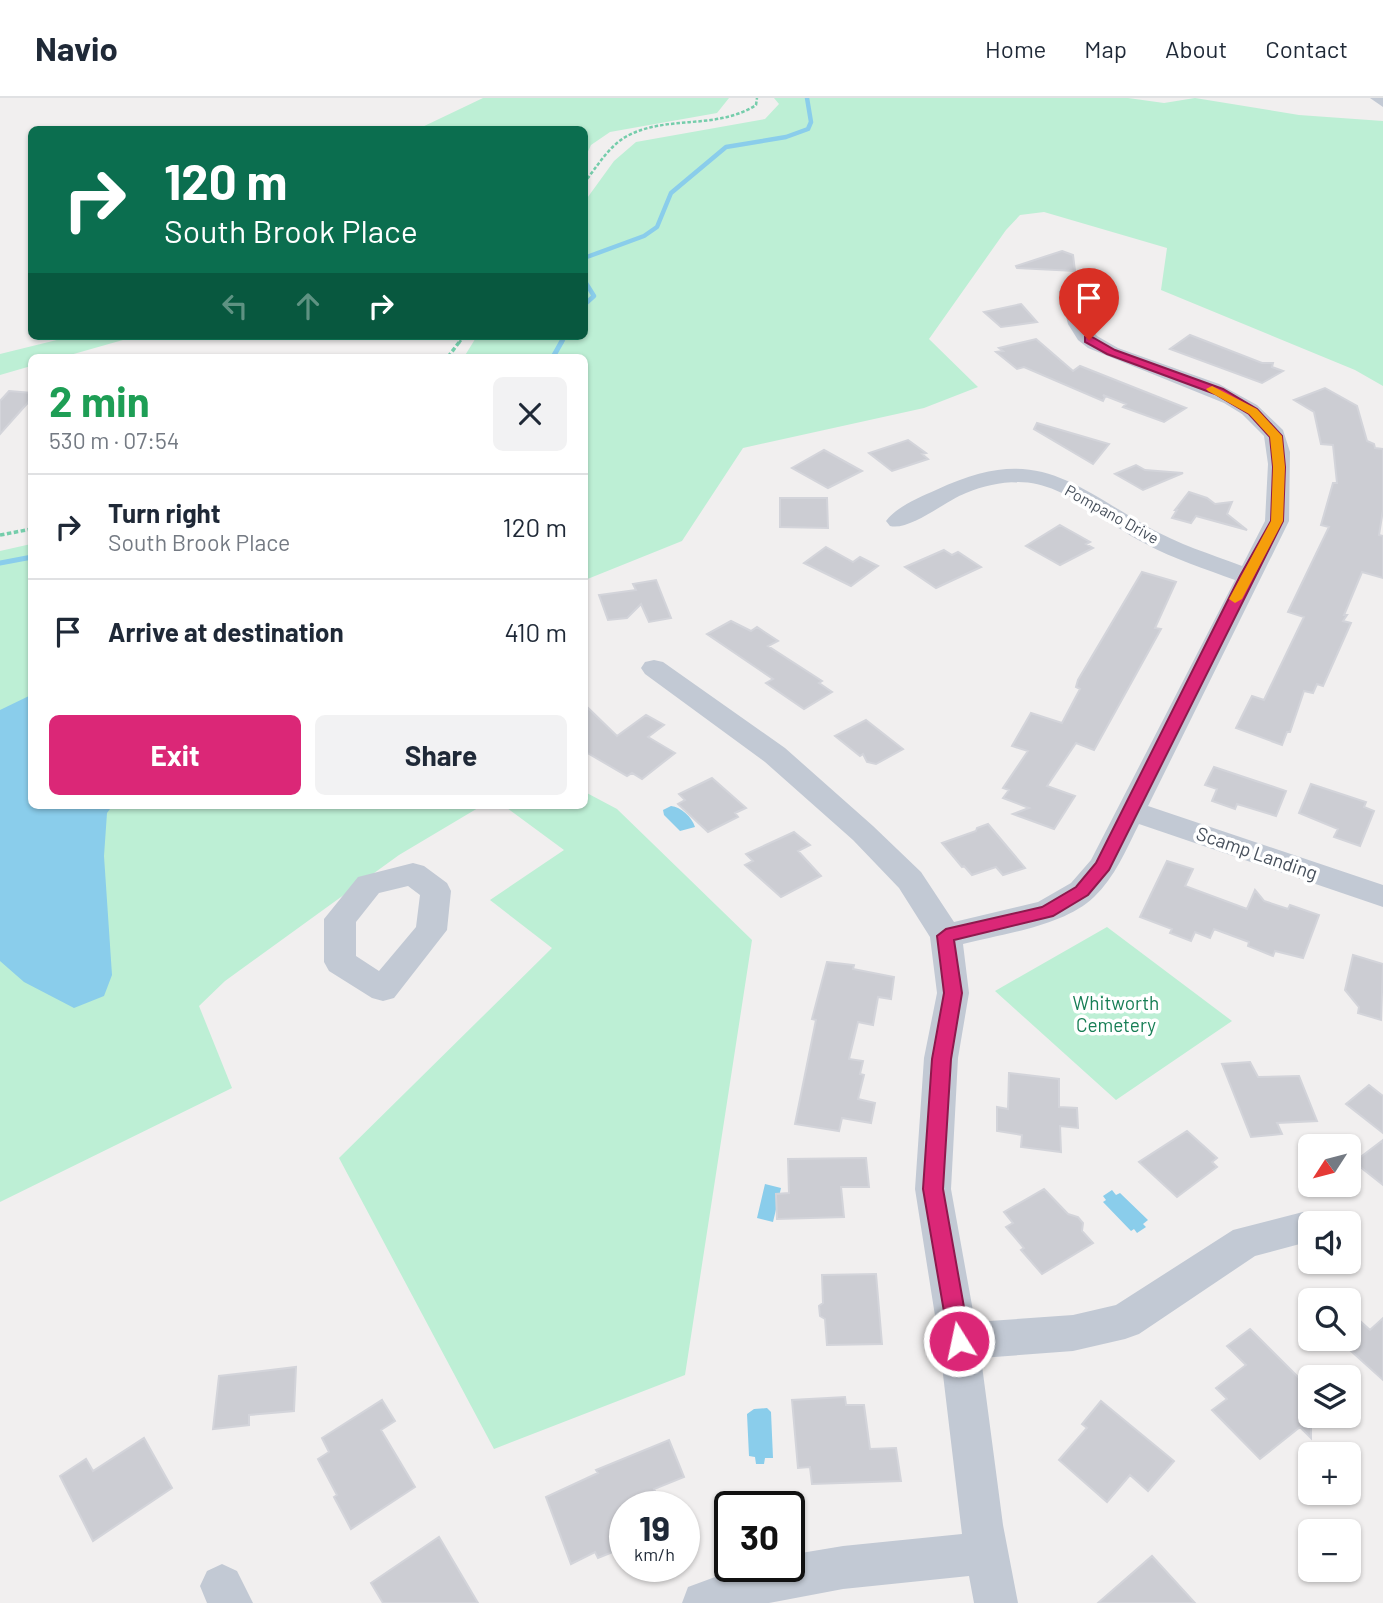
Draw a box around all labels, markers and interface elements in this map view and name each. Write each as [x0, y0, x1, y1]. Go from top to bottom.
text: Navio [35, 28, 118, 68]
text: Home [985, 34, 1046, 63]
text: Map [1084, 34, 1127, 63]
text: About [1165, 34, 1227, 63]
text: Contact [1265, 34, 1348, 63]
text: 120 m [164, 151, 287, 210]
icon: right [49, 154, 140, 245]
text: South Brook Place [164, 211, 418, 249]
pin [1059, 268, 1119, 340]
icon: arrive [1070, 279, 1108, 317]
icon: left [216, 287, 254, 325]
icon: ahead [289, 287, 327, 325]
icon: right [362, 287, 400, 325]
text: 2 min [49, 375, 150, 425]
button: close [493, 377, 567, 451]
text: 530 m · 07:54 [49, 426, 179, 454]
street label: Pompano Drive [1062, 480, 1162, 547]
text: Turn right [108, 497, 221, 528]
icon: right [49, 508, 87, 546]
text: 120 m [503, 511, 567, 542]
text: South Brook Place [108, 528, 290, 556]
icon: arrive [49, 613, 87, 651]
text: Arrive at destination [108, 616, 344, 647]
text: 410 m [505, 616, 567, 647]
button: Exit [49, 715, 301, 795]
button: Share [315, 715, 567, 795]
street label: Scamp Landing [1193, 821, 1321, 884]
park label: Whitworth Cemetery [1073, 991, 1159, 1036]
north arrow [1298, 1134, 1362, 1197]
map controls [1298, 1134, 1361, 1582]
button: sound [1298, 1211, 1361, 1274]
button: search [1298, 1288, 1361, 1351]
position arrow [922, 1304, 996, 1378]
button: layers [1298, 1365, 1361, 1428]
button: + [1298, 1442, 1361, 1505]
speed limit sign: 30 [714, 1491, 805, 1582]
text: 19 [639, 1506, 670, 1548]
button: − [1298, 1519, 1361, 1582]
text: km/h [634, 1543, 675, 1565]

